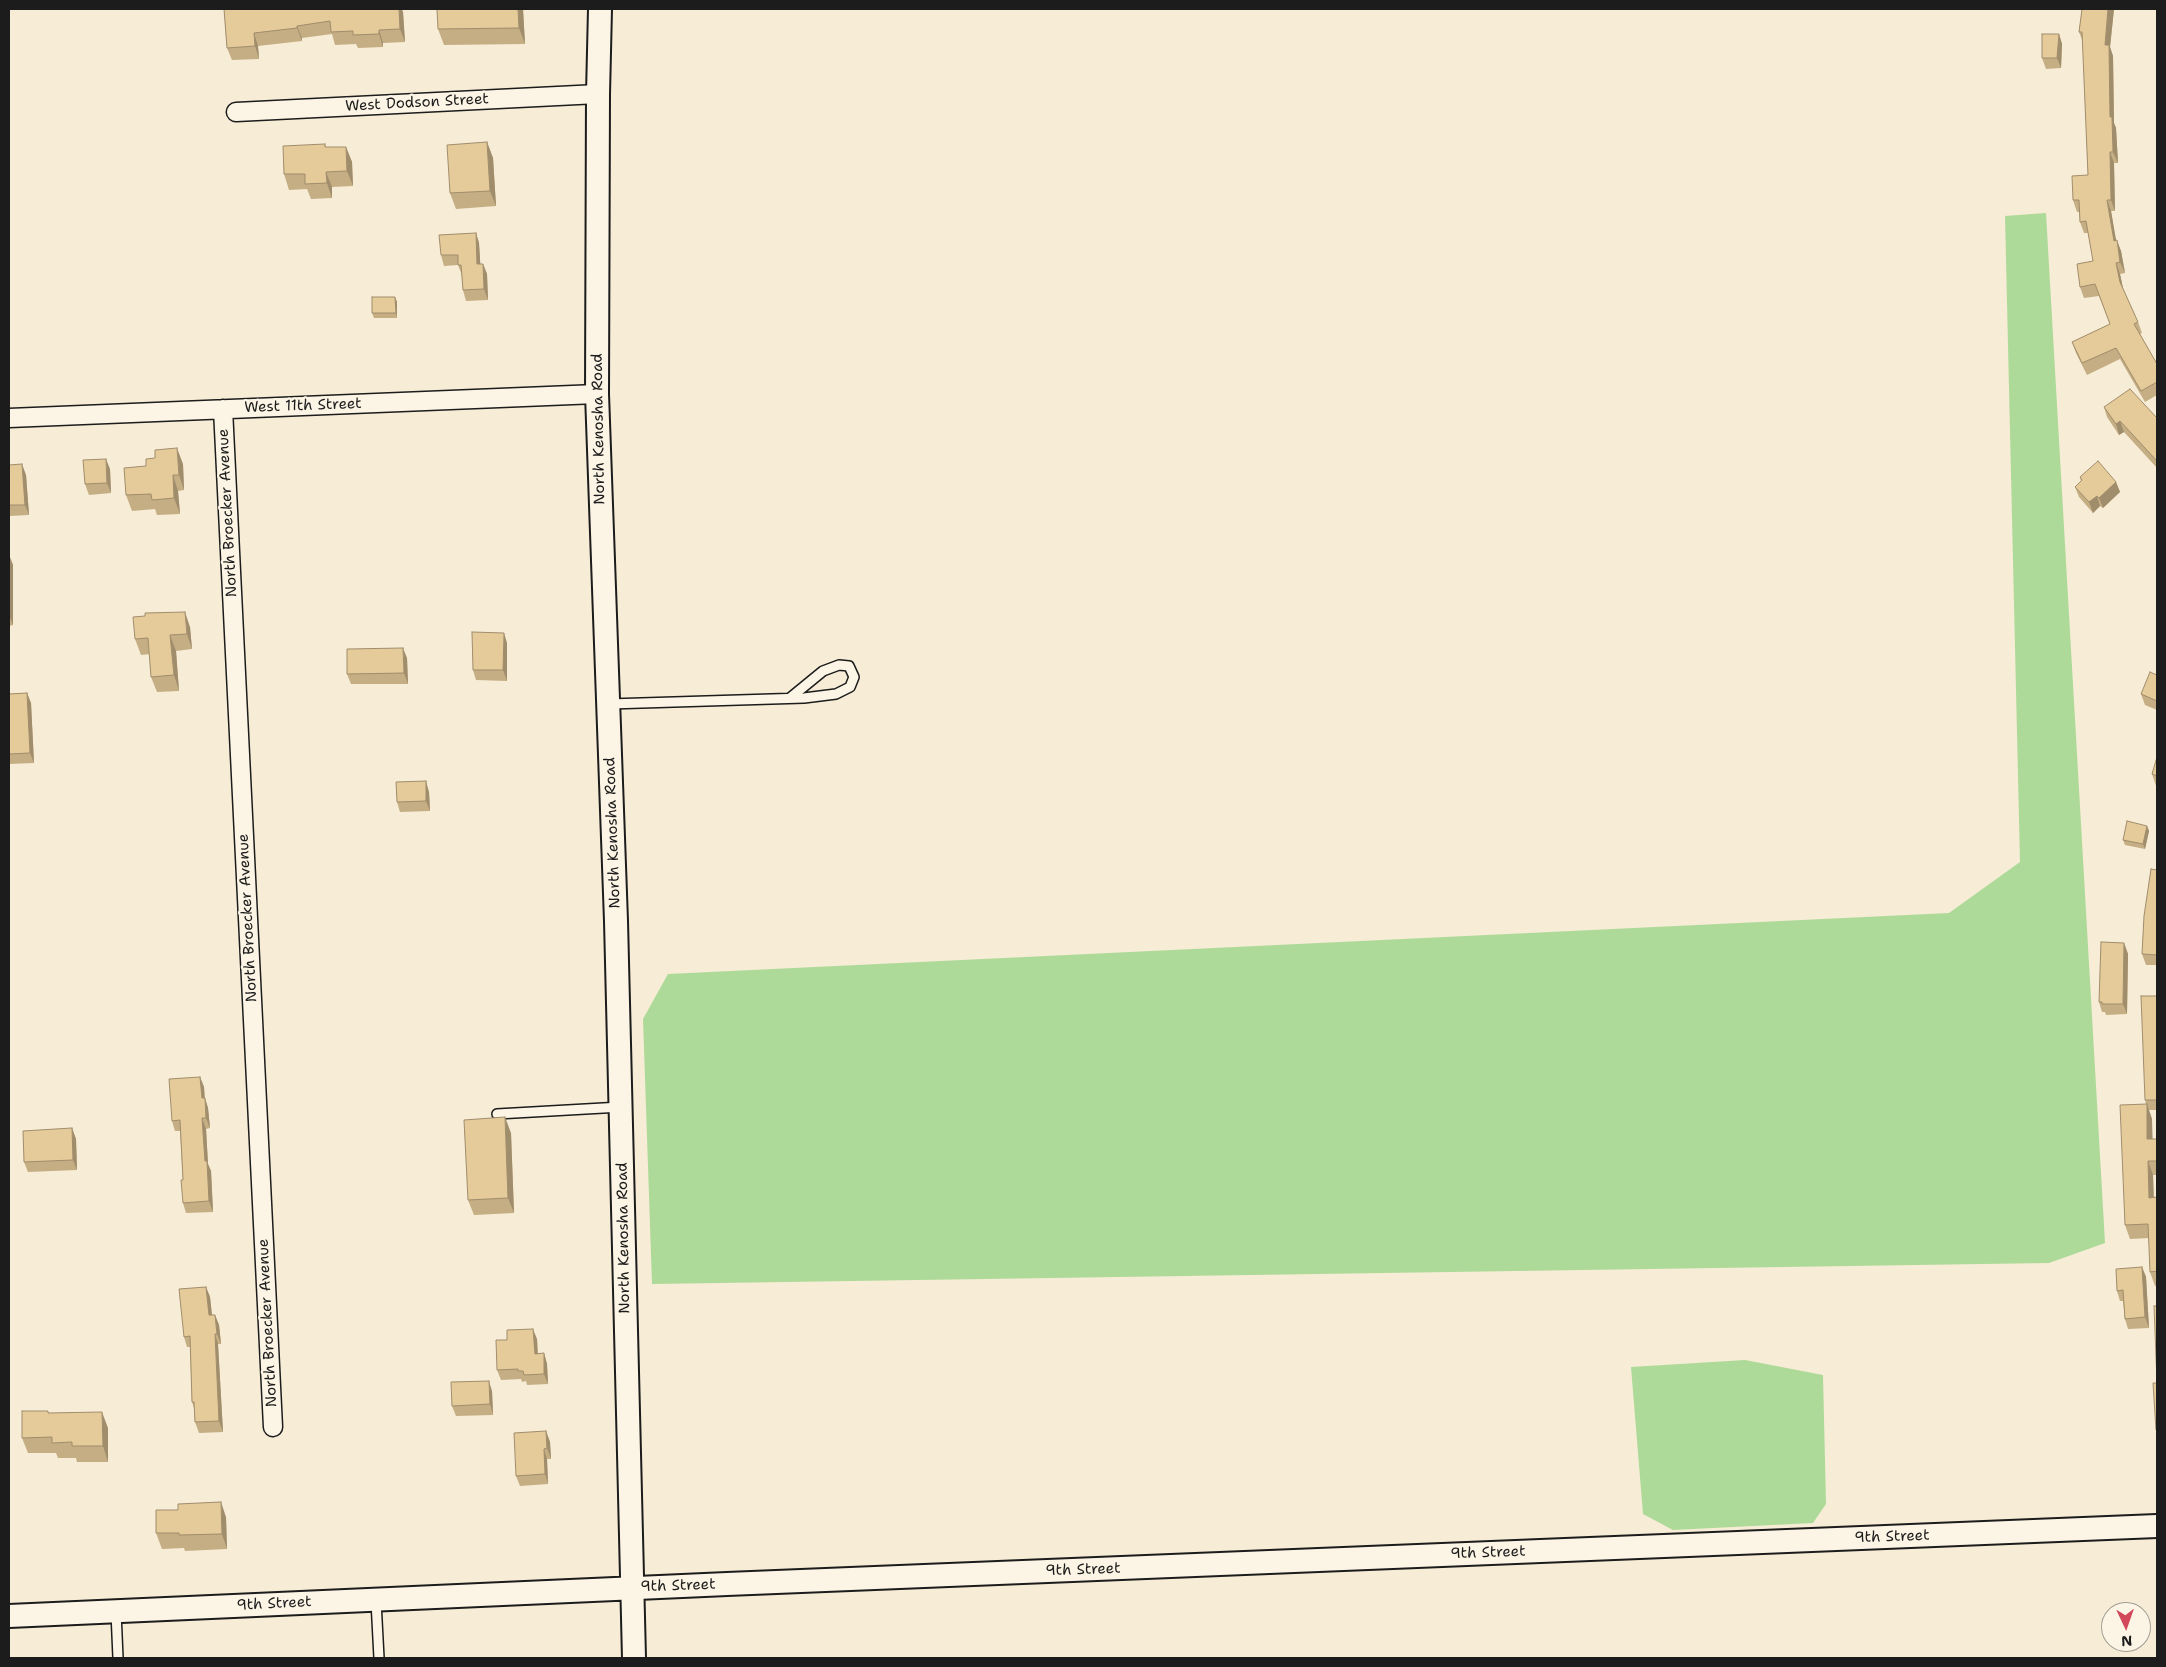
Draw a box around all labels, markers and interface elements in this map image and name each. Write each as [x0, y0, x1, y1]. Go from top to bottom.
street label: West Dodson Street [345, 90, 489, 116]
street label: North Kenosha Road [589, 353, 609, 505]
street label: West 11th Street [244, 395, 362, 417]
street label: North Broecker Avenue [215, 428, 241, 598]
street label: North Kenosha Road [601, 757, 625, 909]
street label: North Broecker Avenue [235, 833, 261, 1003]
street label: North Kenosha Road [614, 1162, 634, 1314]
street label: North Broecker Avenue [255, 1238, 281, 1408]
street label: 9th Street [1854, 1527, 1930, 1547]
street label: 9th Street [1450, 1543, 1526, 1563]
street label: 9th Street [1045, 1560, 1121, 1580]
street label: 9th Street [640, 1576, 716, 1596]
street label: 9th Street [236, 1593, 312, 1615]
north arrow [2101, 1602, 2151, 1652]
text: N [2121, 1632, 2133, 1650]

